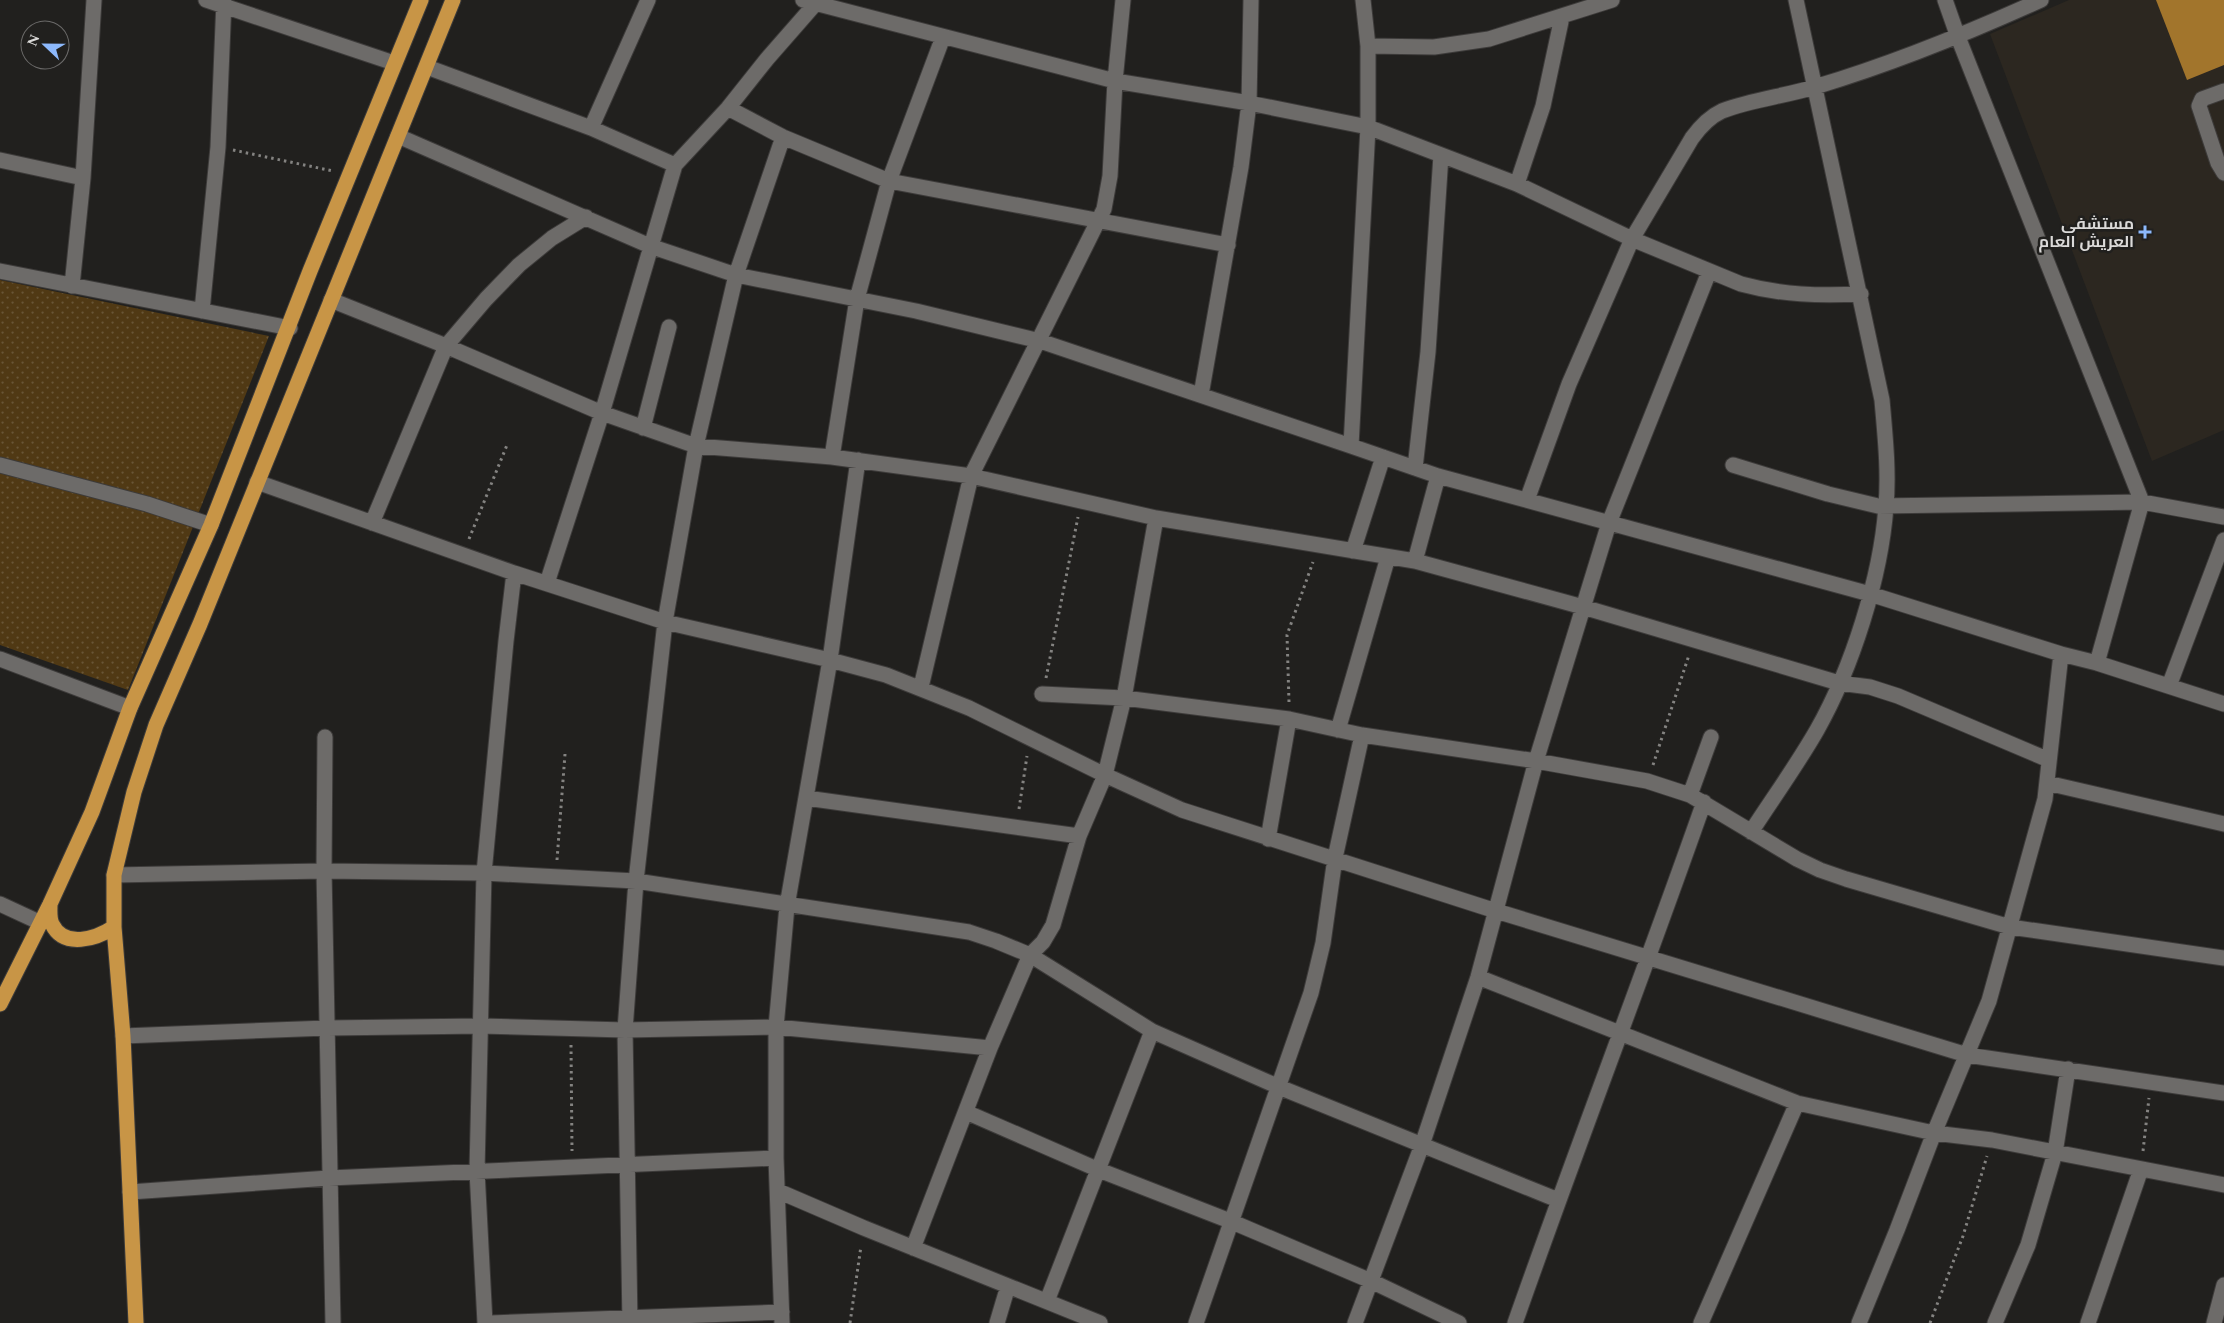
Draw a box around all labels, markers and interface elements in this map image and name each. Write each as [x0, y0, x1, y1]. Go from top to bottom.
north arrow [20, 20, 70, 70]
text: N [22, 31, 45, 50]
place label: مستشفي العريش العام [2039, 212, 2134, 254]
marker: مستشفي العريش العام [2138, 225, 2152, 239]

